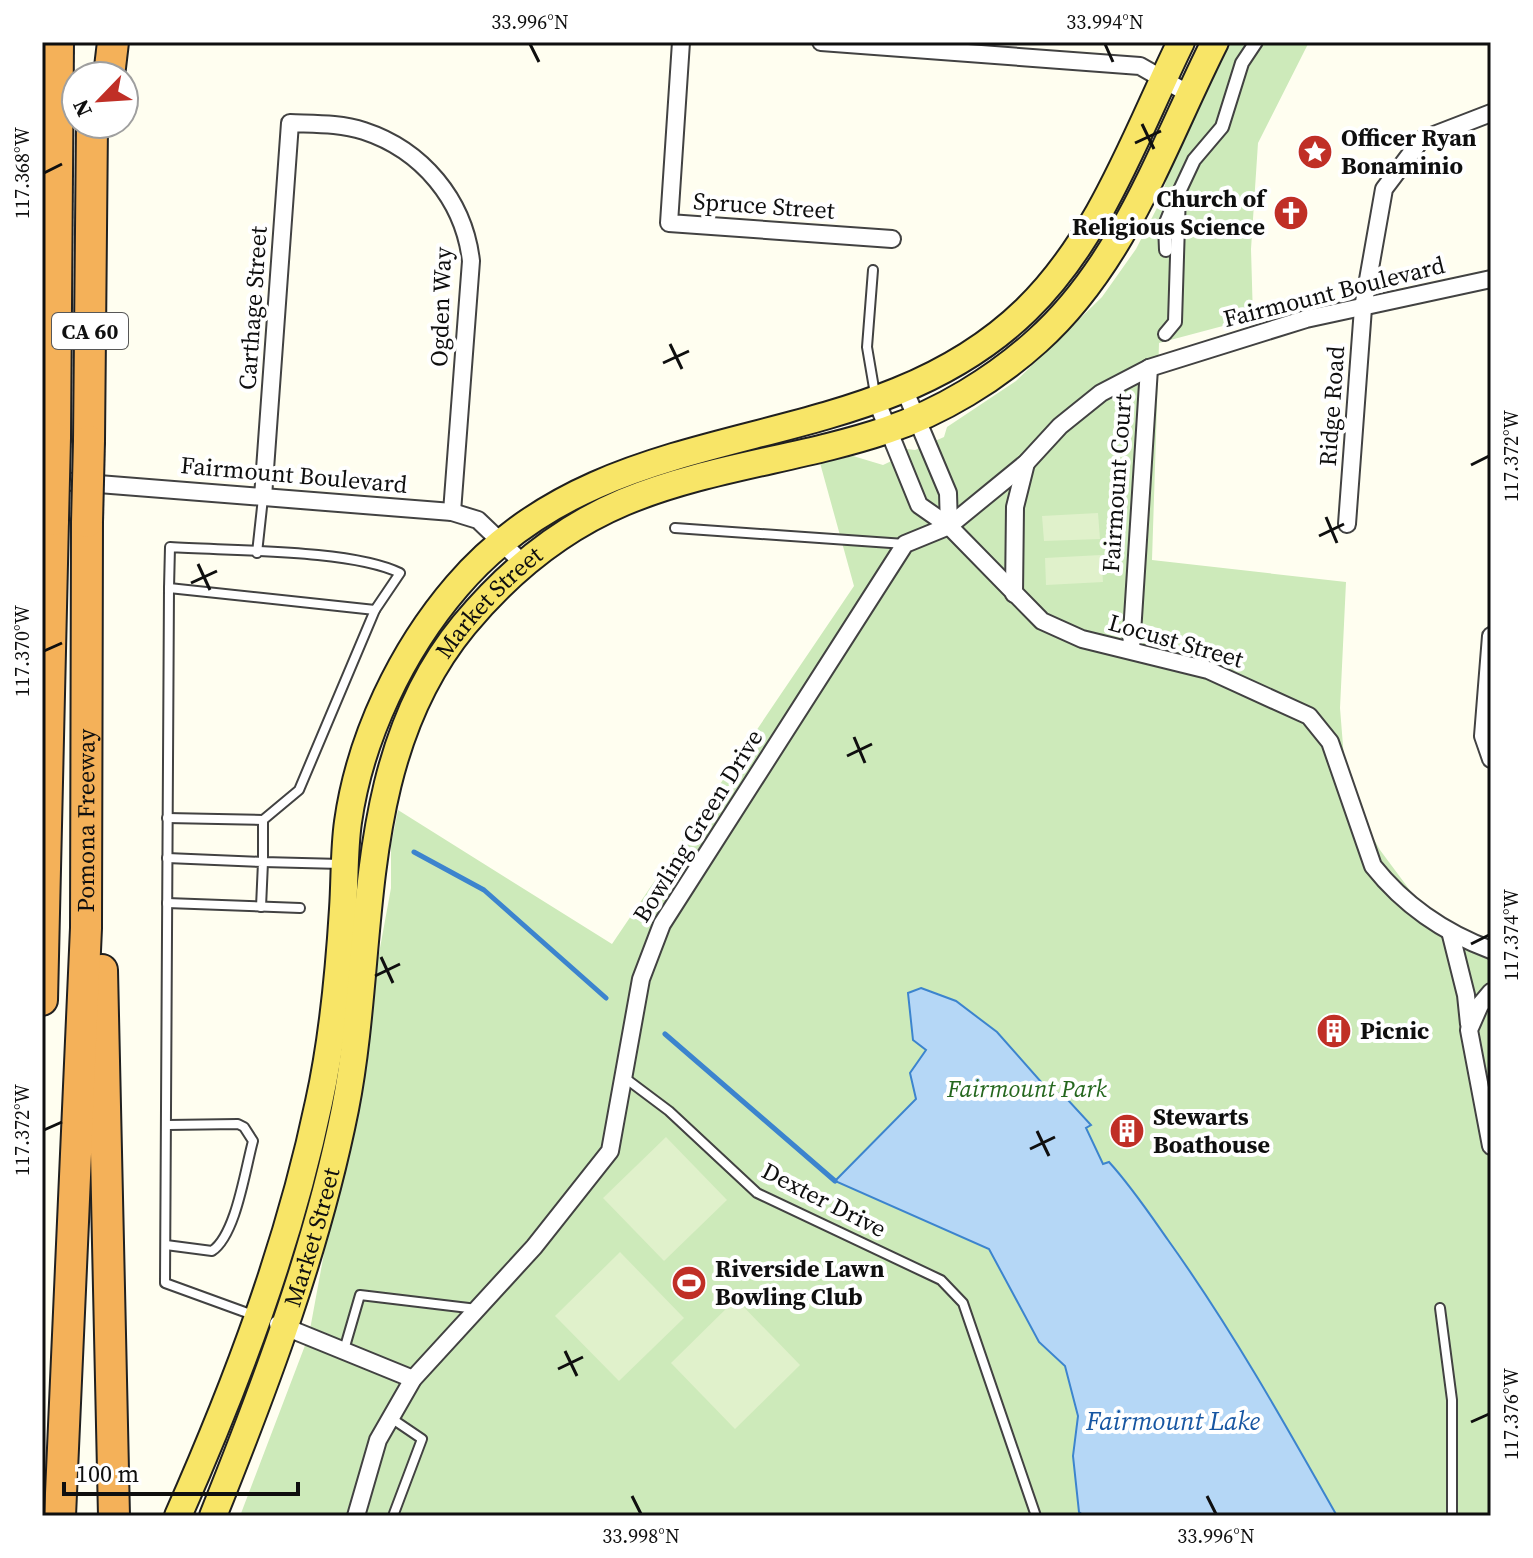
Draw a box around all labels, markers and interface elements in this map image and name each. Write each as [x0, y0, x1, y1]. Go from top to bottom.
text: 33.996°N [491, 8, 569, 36]
text: 33.994°N [1066, 8, 1144, 36]
north arrow [60, 60, 140, 140]
text: N [65, 95, 99, 122]
place label: Officer Ryan Bonaminio [1341, 121, 1477, 182]
text: 117.368°W [8, 126, 36, 219]
place icon: Officer Ryan Bonaminio [1296, 133, 1334, 171]
place label: Church of Religious Science [1072, 182, 1268, 243]
street label: Spruce Street [692, 184, 836, 227]
church icon: Church of Religious Science [1272, 194, 1310, 232]
street label: Carthage Street [230, 225, 275, 391]
street label: Ogden Way [422, 246, 459, 368]
street label: Fairmount Boulevard [1220, 248, 1449, 335]
road number: CA 60 [52, 313, 128, 349]
street label: Ridge Road [1311, 344, 1352, 467]
street label: Fairmount Court [1094, 392, 1139, 574]
text: 117.372°W [1497, 409, 1525, 502]
street label: Fairmount Boulevard [179, 448, 409, 501]
street label: Market Street [427, 538, 549, 665]
text: 117.370°W [8, 604, 36, 697]
street label: Locust Street [1105, 605, 1248, 676]
street label: Bowling Green Drive [625, 723, 770, 929]
street label: Pomona Freeway [69, 728, 102, 913]
text: 117.374°W [1497, 888, 1525, 981]
building icon: Picnic [1315, 1012, 1353, 1050]
place label: Picnic [1360, 1014, 1429, 1047]
park label: Fairmount Park [946, 1072, 1108, 1105]
text: 117.372°W [8, 1083, 36, 1176]
place label: Stewarts Boathouse [1153, 1100, 1270, 1161]
building icon: Stewarts Boathouse [1108, 1112, 1146, 1150]
street label: Dexter Drive [756, 1154, 892, 1245]
street label: Market Street [275, 1164, 347, 1311]
place label: Riverside Lawn Bowling Club [715, 1252, 885, 1313]
sports icon: Riverside Lawn Bowling Club [670, 1264, 708, 1302]
text: 117.376°W [1497, 1367, 1525, 1460]
water label: Fairmount Lake [1085, 1403, 1261, 1439]
scale bar [64, 1446, 298, 1496]
text: 100 m [76, 1457, 139, 1490]
text: 33.998°N [602, 1522, 680, 1550]
text: 33.996°N [1177, 1522, 1255, 1550]

